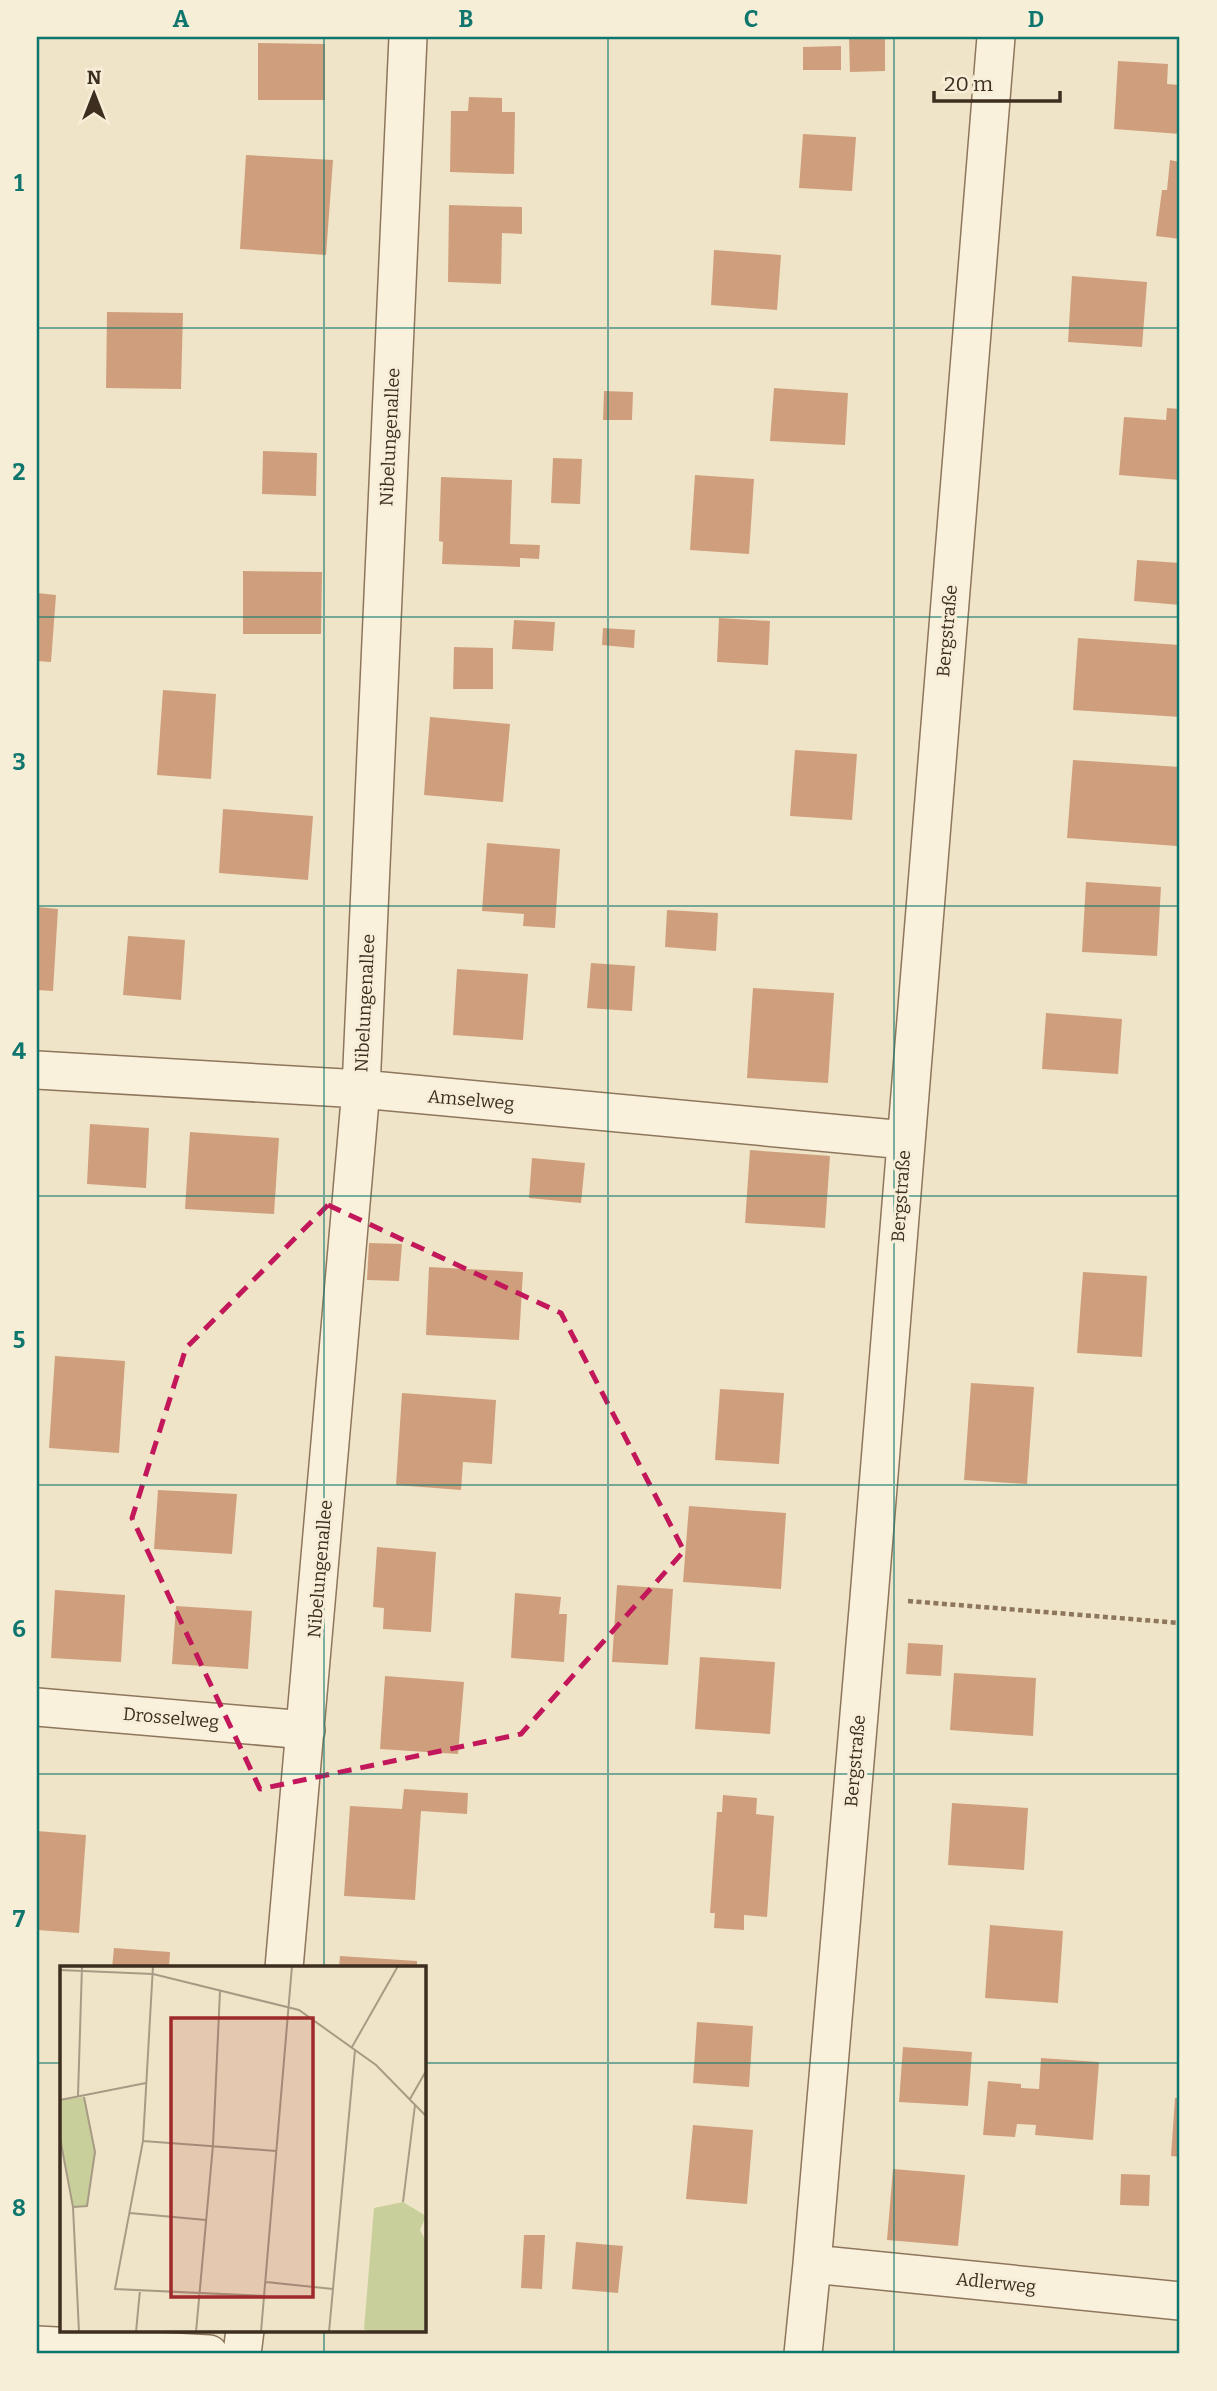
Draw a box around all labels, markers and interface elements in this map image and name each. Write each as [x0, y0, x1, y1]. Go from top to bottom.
text: A [173, 5, 190, 33]
text: B [459, 5, 473, 33]
text: C [744, 5, 758, 33]
text: D [1028, 5, 1044, 33]
north arrow [60, 60, 130, 130]
scale bar [934, 60, 1060, 104]
text: N [87, 66, 102, 89]
text: 20 m [944, 71, 993, 97]
text: 1 [14, 169, 24, 197]
street label: Nibelungenallee [375, 367, 405, 507]
text: 2 [13, 458, 26, 486]
street label: Bergstraße [932, 584, 962, 678]
text: 3 [12, 748, 26, 776]
street label: Nibelungenallee [350, 933, 380, 1073]
text: 4 [12, 1037, 26, 1065]
street label: Amselweg [427, 1085, 515, 1115]
street label: Bergstraße [887, 1149, 915, 1243]
text: 5 [13, 1326, 25, 1354]
street label: Nibelungenallee [303, 1499, 337, 1639]
text: 6 [12, 1615, 26, 1643]
street label: Drosselweg [122, 1703, 220, 1733]
street label: Bergstraße [840, 1714, 870, 1808]
text: 7 [13, 1905, 26, 1933]
inset map [60, 1966, 425, 2332]
text: 8 [12, 2194, 26, 2222]
street label: Adlerweg [955, 2268, 1037, 2298]

